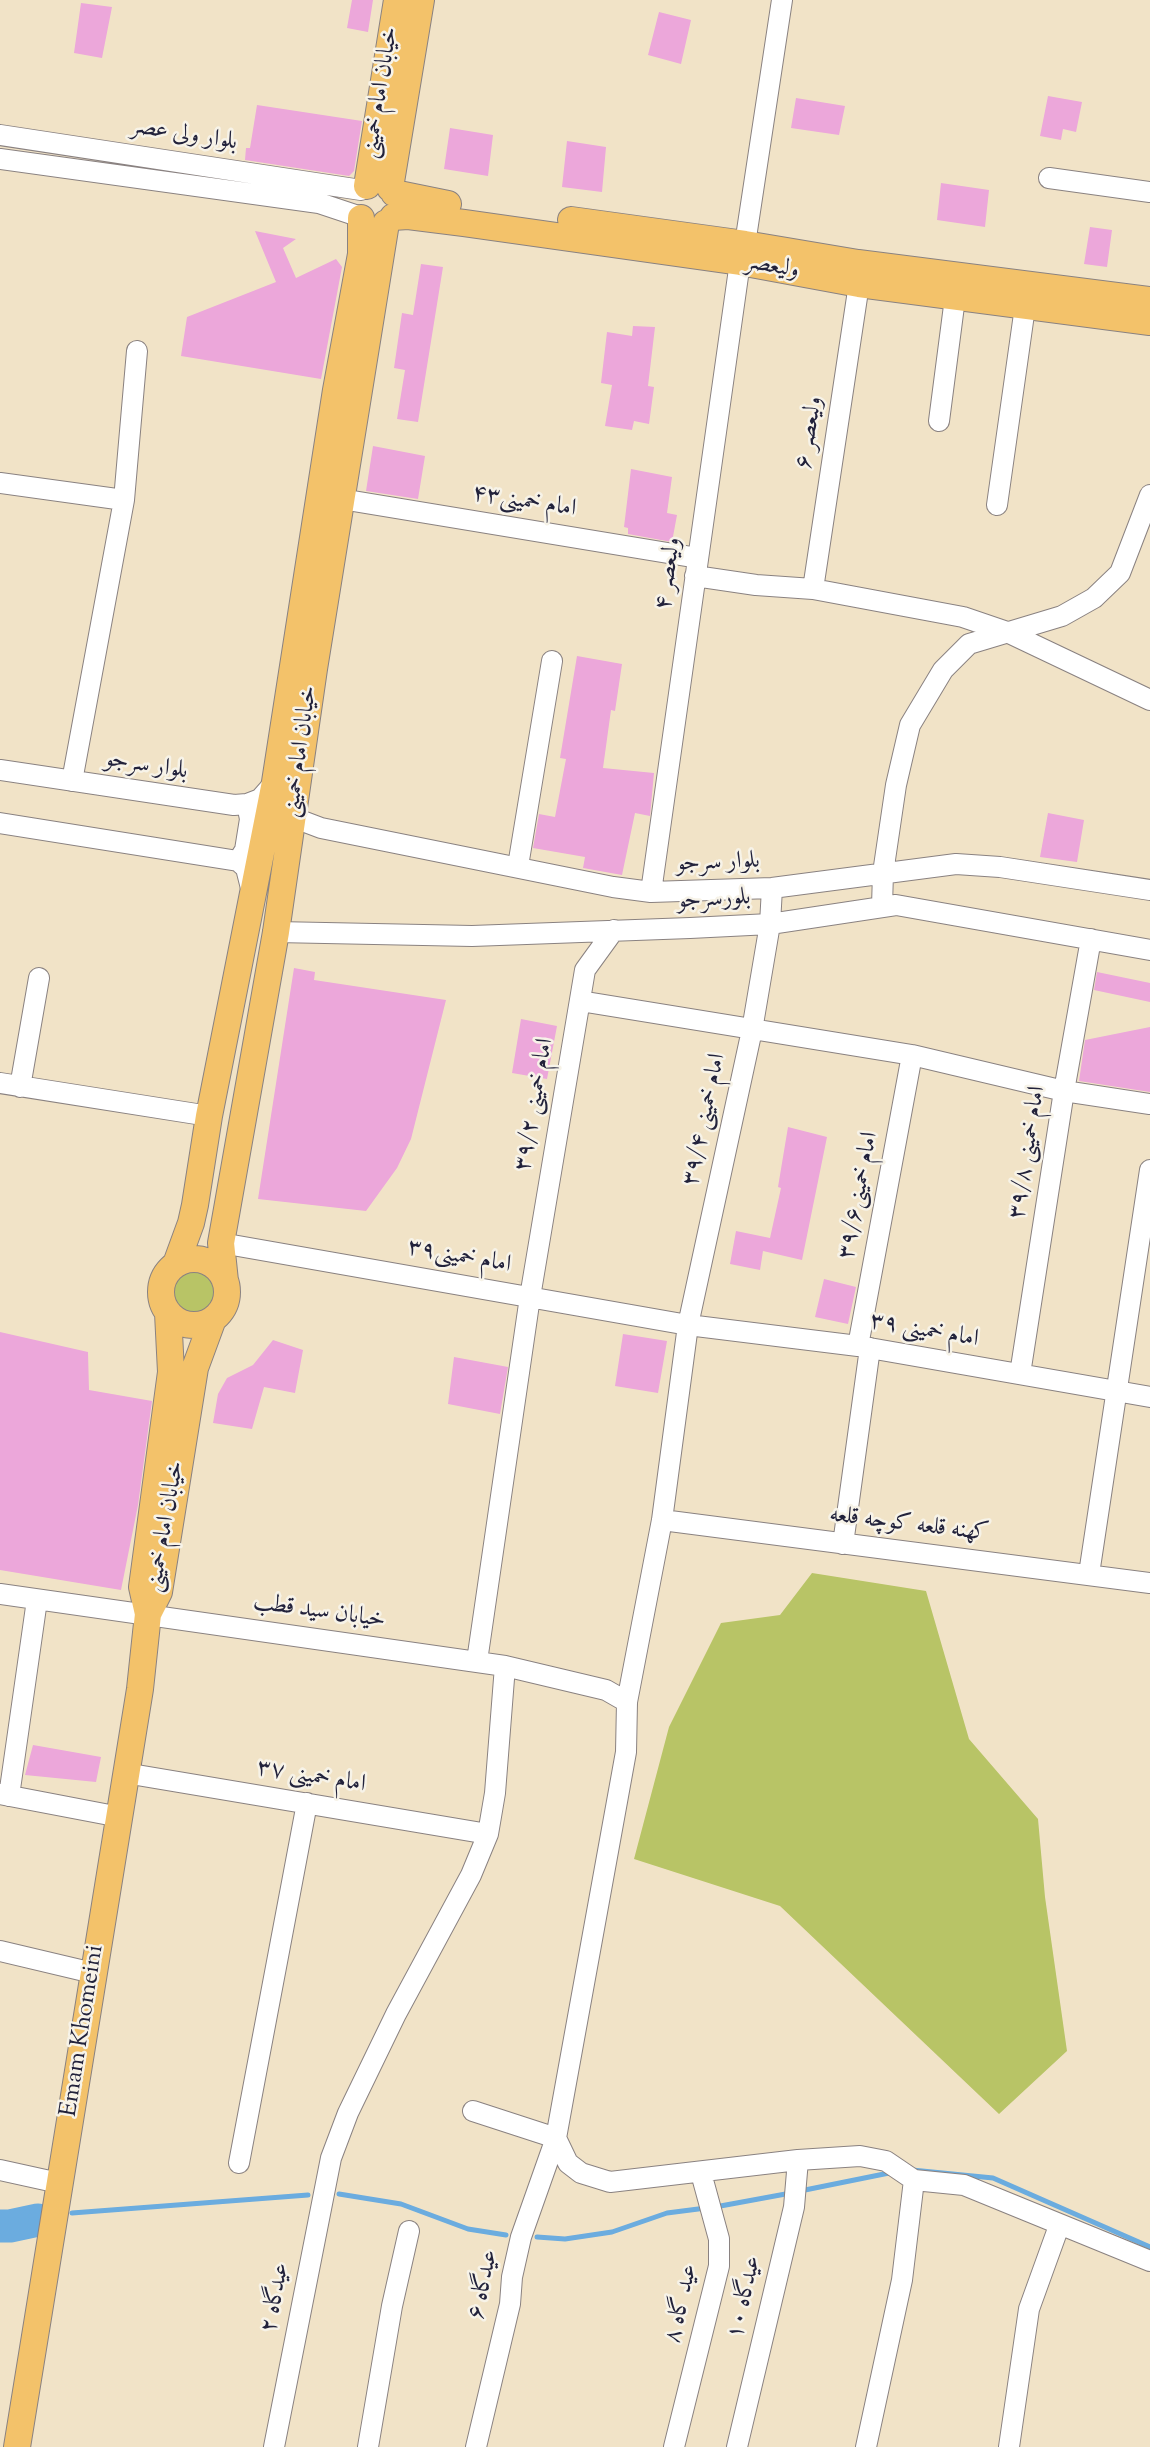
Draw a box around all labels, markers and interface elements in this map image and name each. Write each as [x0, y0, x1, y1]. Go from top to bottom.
street label: خیابان امام خمینی [357, 25, 407, 161]
street label: بلوار ولی عصر [129, 113, 239, 159]
street label: ولیعصر [743, 249, 801, 287]
street label: ولیعصر ۶ [791, 395, 831, 471]
street label: امام خمینی۴۳ [470, 481, 578, 525]
street label: ولیعصر ۴ [651, 536, 689, 612]
street label: خیابان امام خمینی [278, 684, 326, 820]
street label: بلوار سرجو [102, 746, 190, 788]
street label: بلوار سرجو [676, 848, 760, 880]
street label: بلورسرجو [677, 885, 751, 917]
street label: امام خمینی ۳۹/۲ [510, 1036, 562, 1174]
street label: امام خمینی ۳۹/۴ [678, 1051, 734, 1189]
street label: امام خمینی ۳۹/۸ [1004, 1085, 1054, 1221]
street label: امام خمینی۳۹/۶ [834, 1130, 886, 1262]
street label: امام خمینی۳۹ [405, 1235, 513, 1281]
street label: امام خمینی ۳۹ [867, 1308, 981, 1356]
street label: خیابان امام خمینی [141, 1459, 193, 1595]
street label: کهنه قلعه کوچه قلعه [828, 1502, 990, 1550]
street label: خیابان سید قطب [251, 1589, 387, 1637]
street label: امام خمینی ۳۷ [254, 1755, 368, 1801]
street label: Emam Khomeini [56, 1943, 112, 2119]
street label: عیدگاه ۶ [464, 2248, 506, 2322]
street label: عیدگاه ۱۰ [722, 2254, 770, 2342]
street label: عیدگاه ۲ [256, 2261, 298, 2335]
street label: عید گاه ۸ [660, 2262, 706, 2346]

